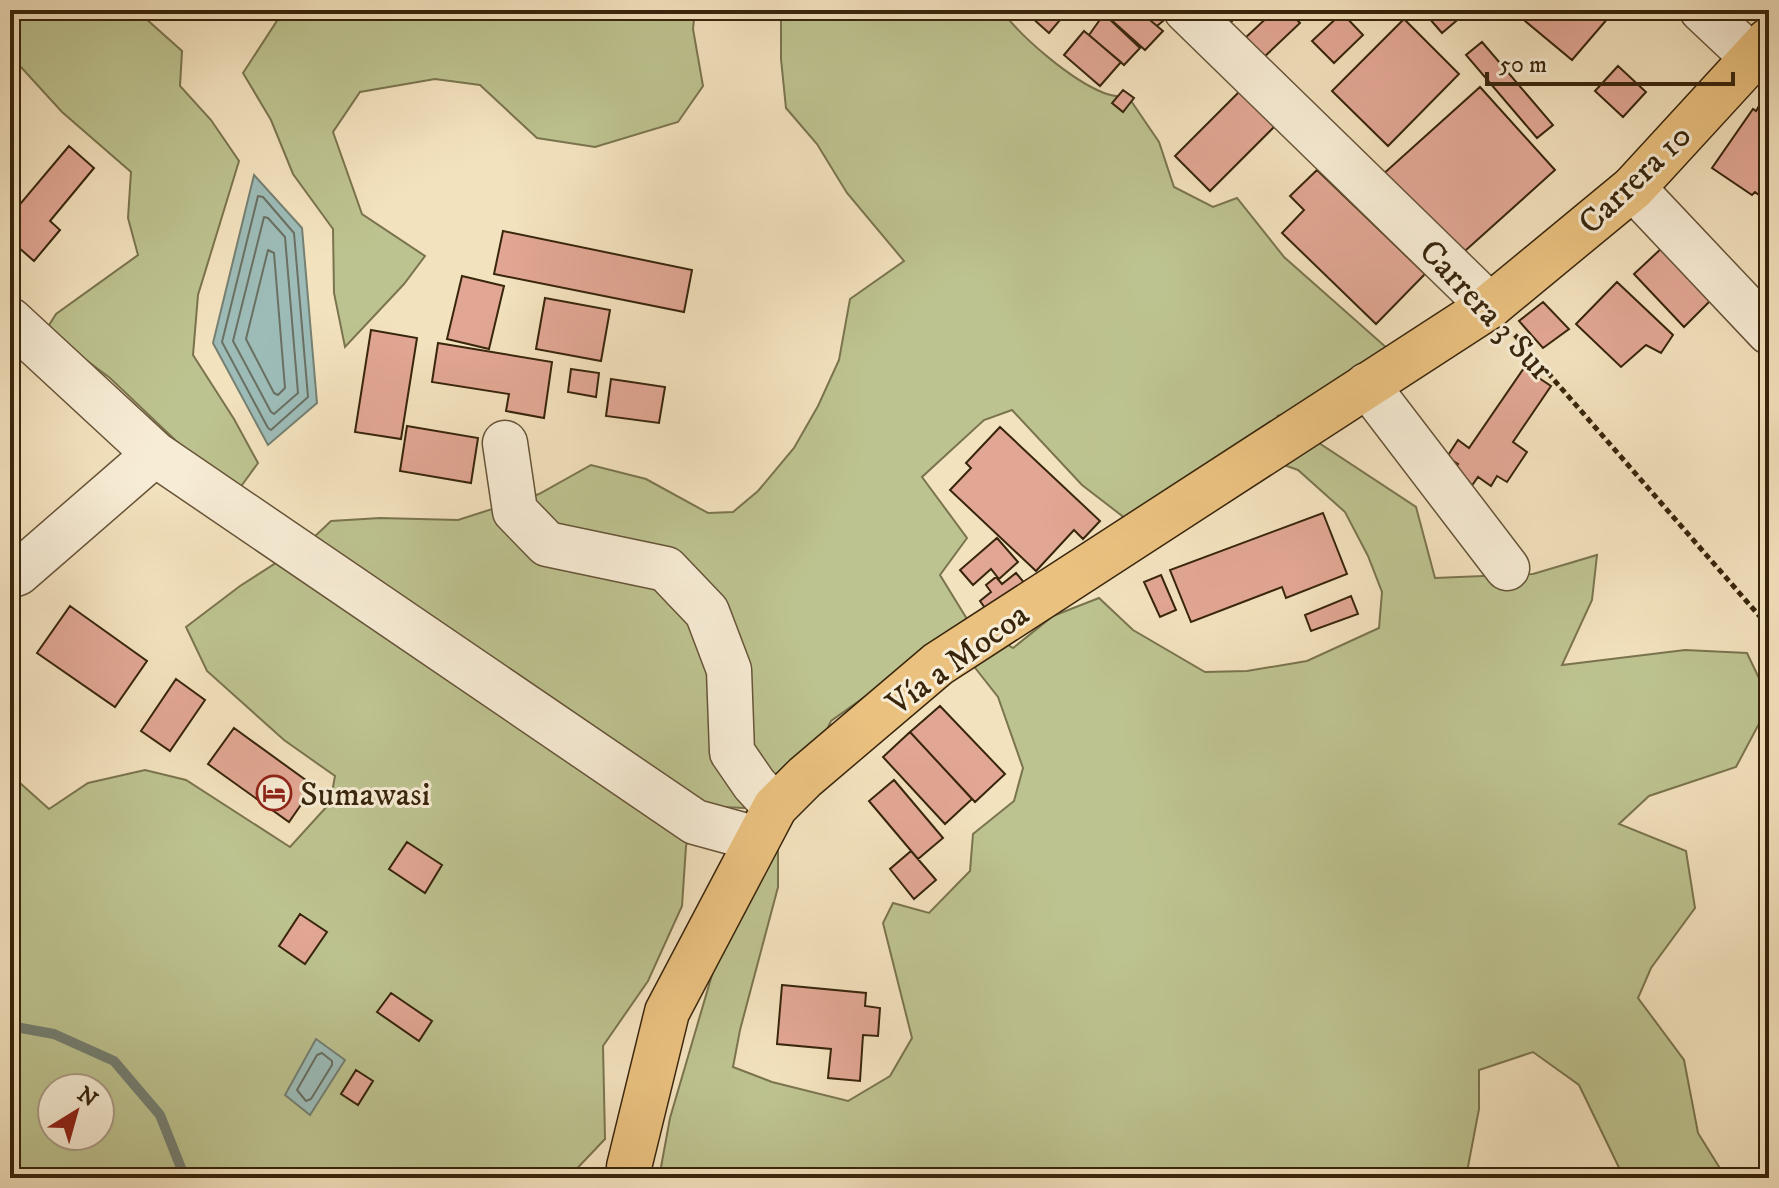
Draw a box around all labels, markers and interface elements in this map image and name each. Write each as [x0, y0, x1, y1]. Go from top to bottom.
scale bar [1487, 36, 1733, 86]
text: 50 m [1499, 50, 1547, 80]
street label: Carrera 10 [1570, 115, 1701, 244]
street label: Carrera 3 Sur [1410, 231, 1562, 390]
street label: Vía a Mocoa [878, 594, 1038, 726]
hotel icon: Sumawasi [255, 774, 293, 812]
place label: Sumawasi [300, 774, 430, 816]
north arrow [36, 1072, 116, 1152]
text: N [72, 1081, 102, 1113]

